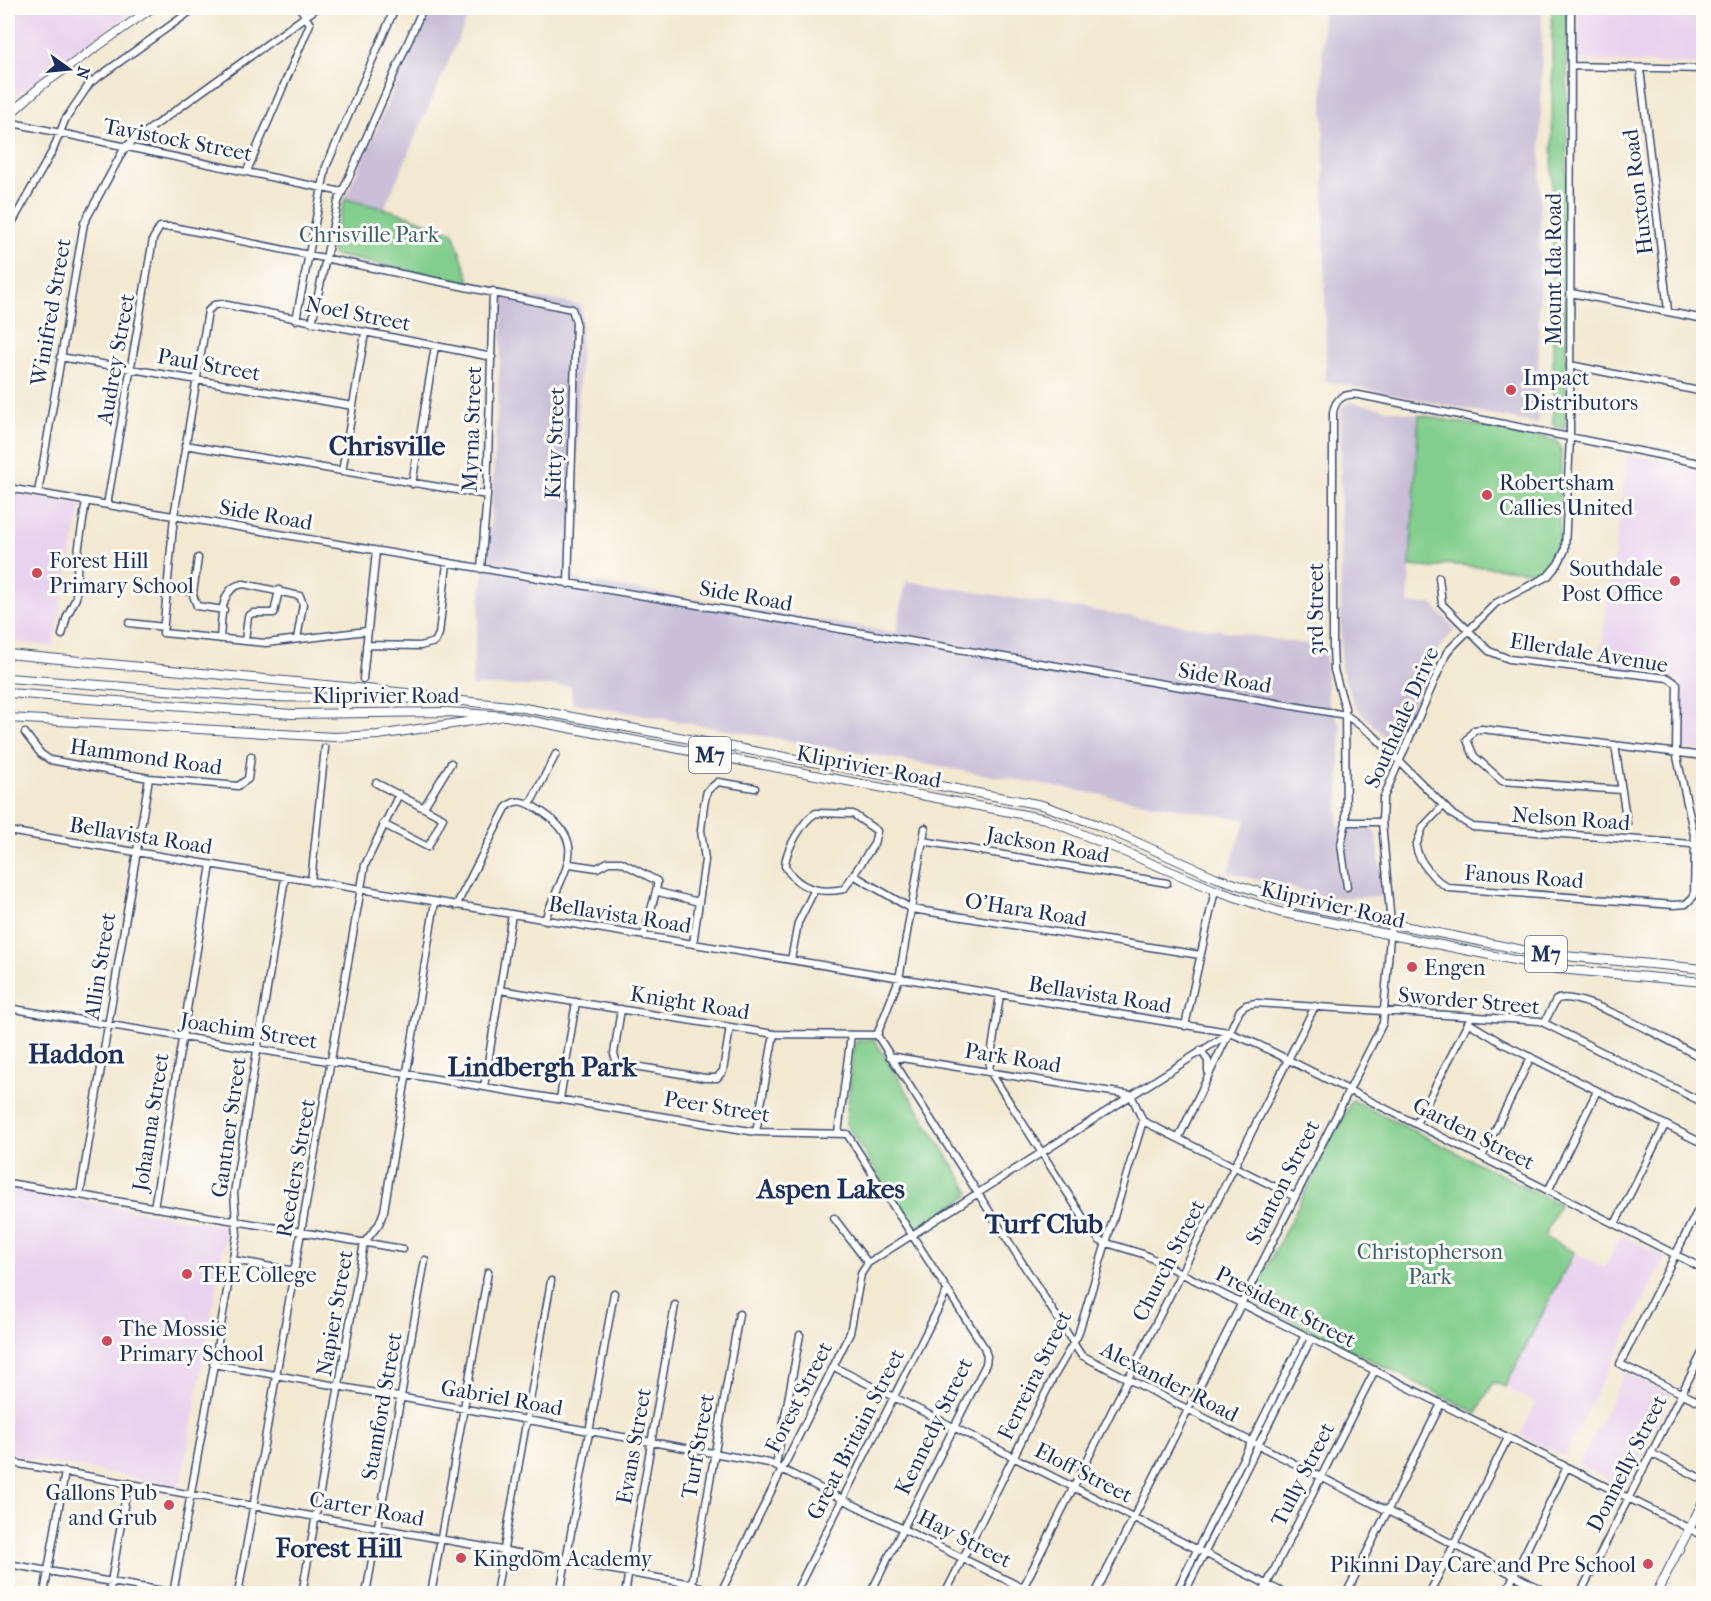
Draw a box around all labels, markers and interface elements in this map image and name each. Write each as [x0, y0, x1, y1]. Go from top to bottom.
north arrow [39, 39, 99, 99]
text: N [72, 64, 94, 82]
street label: Tavistock Street [101, 113, 255, 167]
street label: Huxton Road [1617, 127, 1659, 256]
street label: Mount Ida Road [1541, 192, 1567, 345]
park label: Chrisville Park [299, 222, 440, 248]
street label: Winifred Street [25, 236, 77, 389]
street label: Audrey Street [91, 291, 140, 428]
street label: Noel Street [303, 291, 413, 337]
street label: Paul Street [155, 343, 263, 387]
street label: Myrna Street [457, 365, 487, 493]
place label: Impact Distributors [1523, 365, 1638, 416]
marker: Impact Distributors [1504, 383, 1518, 397]
street label: Kitty Street [540, 386, 570, 500]
district label: Chrisville [329, 429, 445, 462]
place label: Robertsham Callies United [1499, 470, 1634, 521]
marker: Robertsham Callies United [1480, 488, 1494, 502]
street label: Side Road [217, 494, 315, 536]
place label: Forest Hill Primary School [49, 548, 194, 599]
place label: Southdale Post Office [1561, 556, 1663, 607]
street label: 3rd Street [1303, 562, 1329, 655]
marker: Forest Hill Primary School [30, 566, 44, 580]
marker: Southdale Post Office [1668, 574, 1682, 588]
street label: Side Road [697, 575, 795, 617]
street label: Ellerdale Avenue [1508, 628, 1670, 678]
street label: Southdale Drive [1359, 642, 1445, 792]
street label: Side Road [1176, 657, 1274, 699]
street label: Kliprivier Road [312, 683, 461, 709]
street label: Hammond Road [68, 733, 225, 781]
road number: M7 [689, 737, 731, 773]
street label: Kliprivier Road [794, 740, 945, 794]
street label: Nelson Road [1511, 802, 1632, 836]
street label: Bellavista Road [67, 812, 215, 860]
street label: Jackson Road [982, 821, 1112, 869]
street label: Fanous Road [1463, 860, 1586, 894]
street label: Kliprivier Road [1258, 876, 1408, 934]
street label: O'Hara Road [963, 888, 1090, 933]
street label: Bellavista Road [546, 891, 694, 939]
street label: Allin Street [79, 910, 121, 1023]
road number: M7 [1525, 936, 1567, 972]
place label: Engen [1424, 955, 1486, 981]
marker: Engen [1405, 960, 1419, 974]
street label: Bellavista Road [1026, 971, 1174, 1019]
street label: Knight Road [628, 981, 752, 1025]
street label: Sworder Street [1397, 982, 1541, 1020]
street label: Joachim Street [176, 1007, 320, 1055]
district label: Haddon [28, 1037, 125, 1070]
street label: Park Road [963, 1038, 1064, 1079]
district label: Lindbergh Park [447, 1050, 638, 1083]
street label: Johanna Street [127, 1051, 175, 1195]
street label: Gantner Street [206, 1055, 252, 1199]
street label: Peer Street [662, 1086, 772, 1128]
street label: Garden Street [1408, 1092, 1539, 1176]
street label: Reeders Street [271, 1097, 321, 1240]
street label: Stanton Street [1240, 1116, 1326, 1249]
district label: Aspen Lakes [755, 1172, 905, 1205]
street label: Church Street [1127, 1195, 1211, 1326]
district label: Turf Club [984, 1207, 1103, 1240]
park label: Christopherson Park [1357, 1239, 1503, 1290]
street label: Napier Street [311, 1248, 359, 1378]
street label: President Street [1211, 1260, 1360, 1353]
place label: TEE College [199, 1262, 317, 1288]
marker: TEE College [180, 1267, 194, 1281]
street label: Ferreira Street [992, 1306, 1078, 1444]
place label: The Mossie Primary School [119, 1316, 264, 1367]
street label: Stamford Street [356, 1330, 408, 1482]
marker: The Mossie Primary School [100, 1334, 114, 1348]
street label: Alexander Road [1095, 1336, 1244, 1428]
street label: Forest Street [760, 1337, 838, 1458]
street label: Great Britain Street [802, 1344, 910, 1524]
street label: Kennedy Street [890, 1354, 978, 1499]
street label: Gabriel Road [439, 1374, 566, 1422]
street label: Evans Street [611, 1386, 657, 1506]
street label: Donnelly Street [1581, 1390, 1673, 1536]
street label: Turf Street [676, 1391, 720, 1501]
street label: Tully Street [1266, 1418, 1340, 1531]
street label: Eloff Street [1030, 1437, 1137, 1509]
place label: Gallons Pub and Grub [45, 1480, 157, 1531]
street label: Carter Road [307, 1486, 427, 1532]
marker: Gallons Pub and Grub [162, 1498, 176, 1512]
street label: Hay Street [913, 1504, 1016, 1574]
district label: Forest Hill [276, 1531, 403, 1564]
place label: Kingdom Academy [473, 1546, 654, 1572]
marker: Kingdom Academy [454, 1551, 468, 1565]
place label: Pikinni Day Care and Pre School [1330, 1552, 1636, 1578]
marker: Pikinni Day Care and Pre School [1641, 1557, 1655, 1571]

